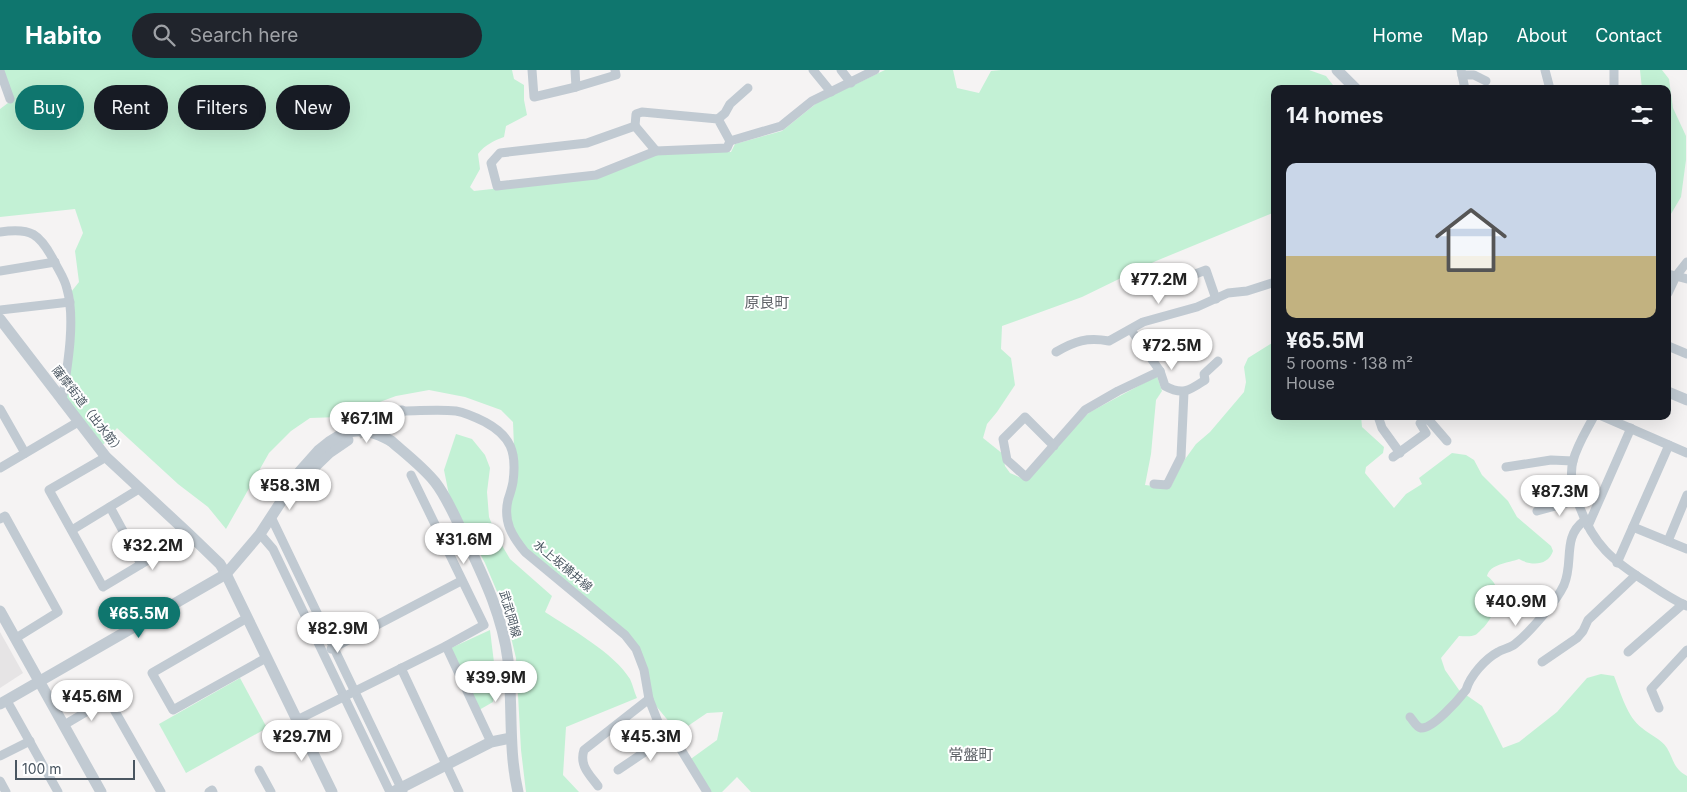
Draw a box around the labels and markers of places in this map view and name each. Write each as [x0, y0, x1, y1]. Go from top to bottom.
pin: ¥77.2M [1118, 262, 1200, 305]
pin: ¥72.5M [1131, 328, 1213, 371]
pin: ¥67.1M [326, 402, 408, 444]
pin: ¥58.3M [249, 468, 331, 511]
pin: ¥87.3M [1519, 474, 1601, 517]
pin: ¥31.6M [423, 522, 505, 565]
pin: ¥32.2M [112, 528, 194, 571]
pin: ¥40.9M [1475, 584, 1557, 627]
pin: ¥65.5M [98, 596, 180, 639]
pin: ¥82.9M [297, 612, 379, 654]
pin: ¥39.9M [455, 660, 537, 703]
pin: ¥45.6M [51, 680, 133, 722]
pin: ¥29.7M [261, 720, 343, 762]
pin: ¥45.3M [610, 720, 692, 762]

